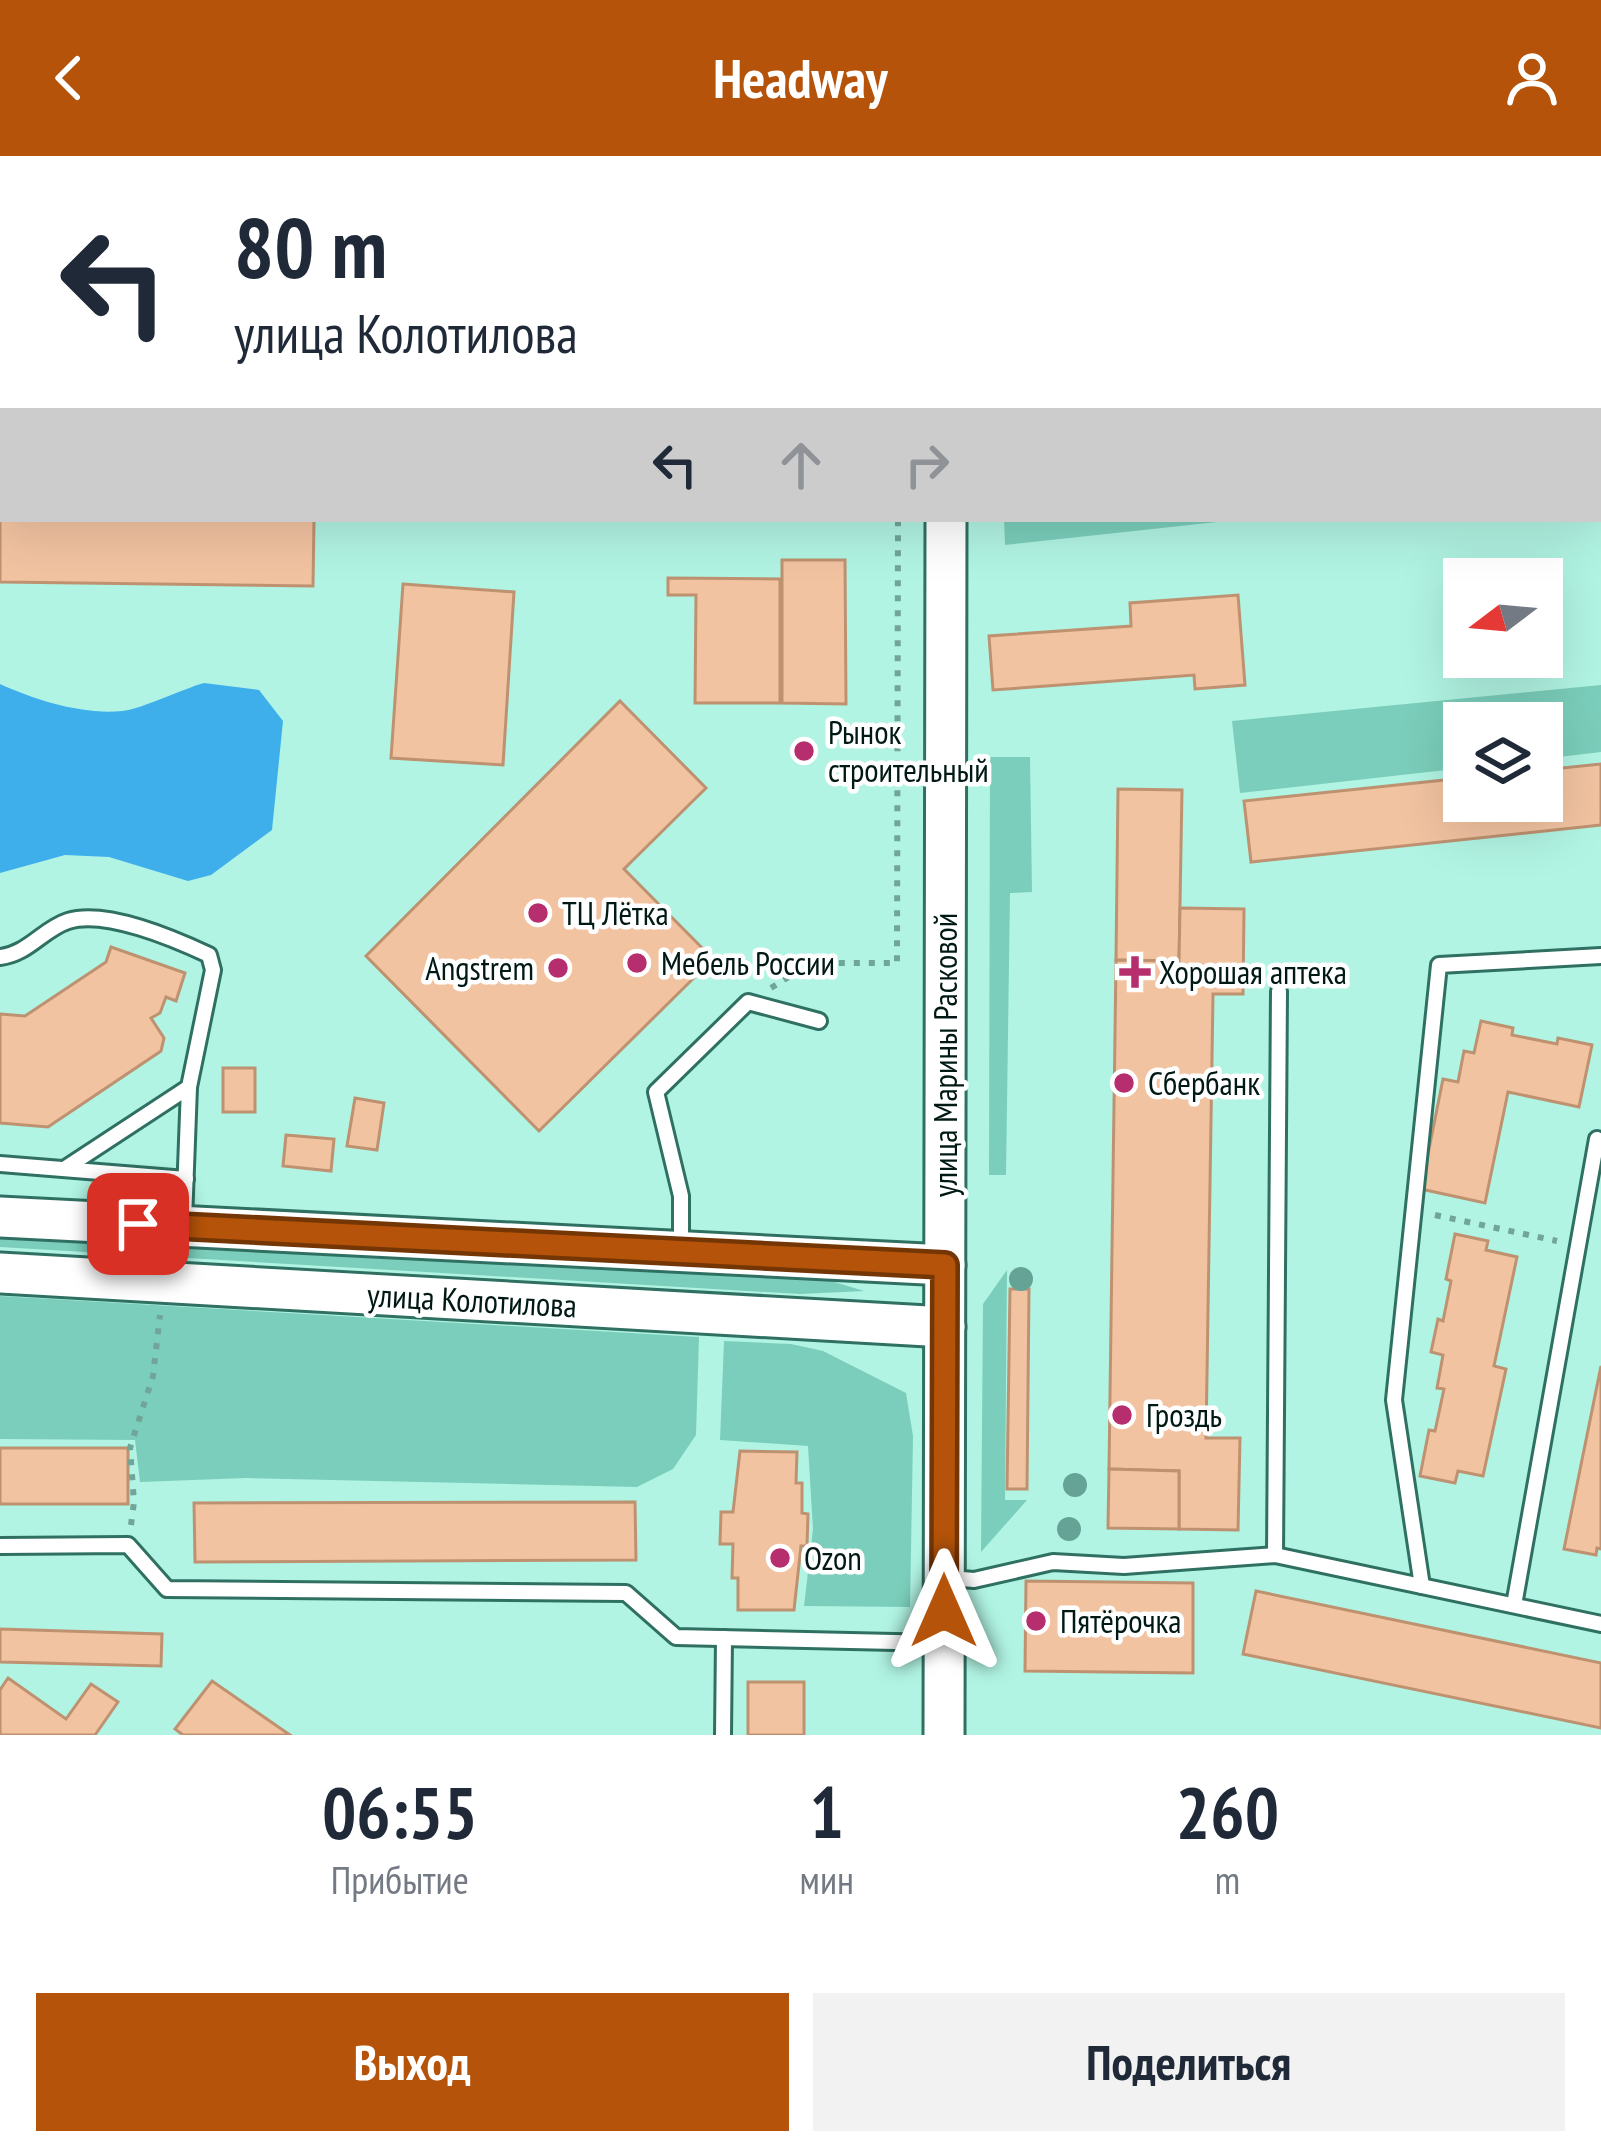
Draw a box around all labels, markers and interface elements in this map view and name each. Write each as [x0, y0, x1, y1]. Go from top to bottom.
text: Headway [713, 43, 888, 113]
icon: back [36, 45, 102, 111]
icon: person [1499, 45, 1565, 111]
text: 80 m [234, 192, 387, 301]
icon: left [36, 204, 192, 360]
text: улица Колотилова [234, 298, 578, 368]
icon: left [642, 432, 708, 498]
icon: ahead [768, 432, 834, 498]
icon: right [894, 432, 960, 498]
north arrow [1443, 558, 1563, 678]
map controls [1443, 558, 1563, 822]
button: layers [1443, 702, 1563, 822]
place label: Рынок строительный [828, 710, 989, 791]
marker: Рынок строительный [791, 738, 817, 764]
place label: ТЦ Лётка [562, 891, 669, 934]
marker: ТЦ Лётка [525, 900, 551, 926]
street label: улица Марины Расковой [923, 913, 966, 1197]
place label: Мебель России [661, 941, 835, 984]
place label: Angstrem [425, 946, 534, 989]
marker: Мебель России [624, 950, 650, 976]
place label: Хорошая аптека [1159, 950, 1347, 993]
marker: Angstrem [545, 955, 571, 981]
marker: Хорошая аптека [1122, 959, 1148, 985]
place label: Сбербанк [1148, 1061, 1260, 1104]
marker: Сбербанк [1111, 1070, 1137, 1096]
pin [87, 1173, 189, 1275]
icon: arrive [105, 1191, 171, 1257]
street label: улица Колотилова [366, 1273, 578, 1326]
place label: Гроздь [1146, 1393, 1222, 1436]
marker: Гроздь [1109, 1402, 1135, 1428]
place label: Ozon [804, 1536, 862, 1579]
marker: Ozon [767, 1545, 793, 1571]
position arrow [881, 1548, 1007, 1674]
place label: Пятёрочка [1060, 1599, 1182, 1642]
marker: Пятёрочка [1023, 1608, 1049, 1634]
text: 06:55 [322, 1765, 478, 1858]
text: 1 [810, 1765, 844, 1858]
text: 260 [1176, 1765, 1279, 1858]
text: Прибытие [331, 1854, 469, 1905]
text: мин [800, 1854, 854, 1905]
text: m [1215, 1854, 1240, 1905]
button: Выход [36, 1993, 789, 2131]
button: Поделиться [813, 1993, 1565, 2131]

